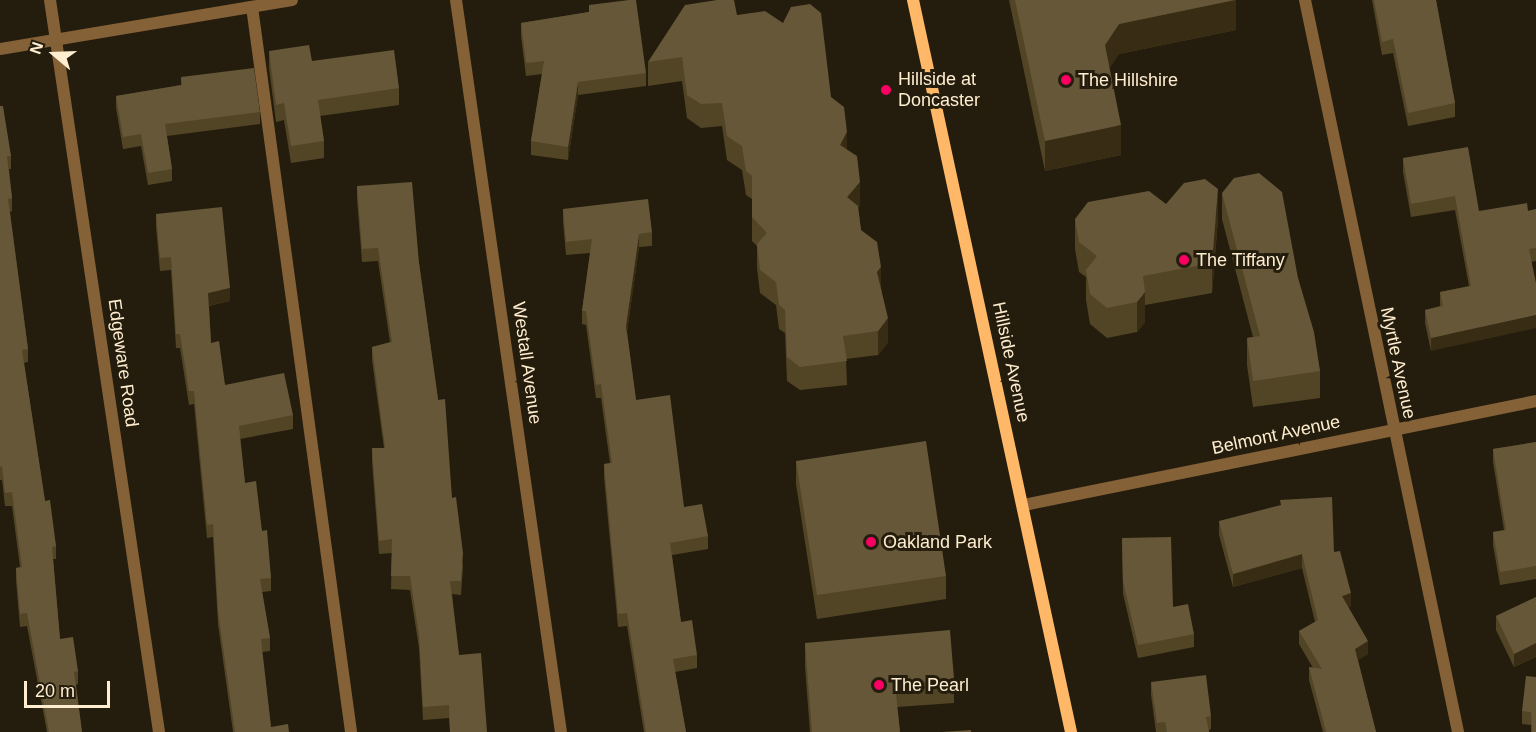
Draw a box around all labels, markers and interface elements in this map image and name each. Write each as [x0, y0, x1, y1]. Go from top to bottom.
north arrow [24, 24, 84, 84]
text: N [27, 40, 46, 56]
place label: Hillside at Doncaster [898, 69, 980, 112]
place label: The Hillshire [1078, 69, 1178, 91]
marker: The Hillshire [1059, 73, 1073, 87]
marker: Hillside at Doncaster [879, 83, 893, 97]
place label: The Tiffany [1196, 249, 1285, 271]
marker: The Tiffany [1177, 253, 1191, 267]
street label: Edgeware Road [103, 298, 143, 428]
street label: Hillside Avenue [988, 299, 1034, 425]
street label: Westall Avenue [508, 300, 546, 426]
street label: Myrtle Avenue [1376, 305, 1420, 421]
street label: Belmont Avenue [1209, 411, 1343, 459]
place label: Oakland Park [883, 531, 992, 553]
marker: Oakland Park [864, 535, 878, 549]
scale bar [27, 669, 112, 707]
place label: The Pearl [891, 674, 969, 696]
marker: The Pearl [872, 678, 886, 692]
text: 20 m [35, 681, 75, 701]

